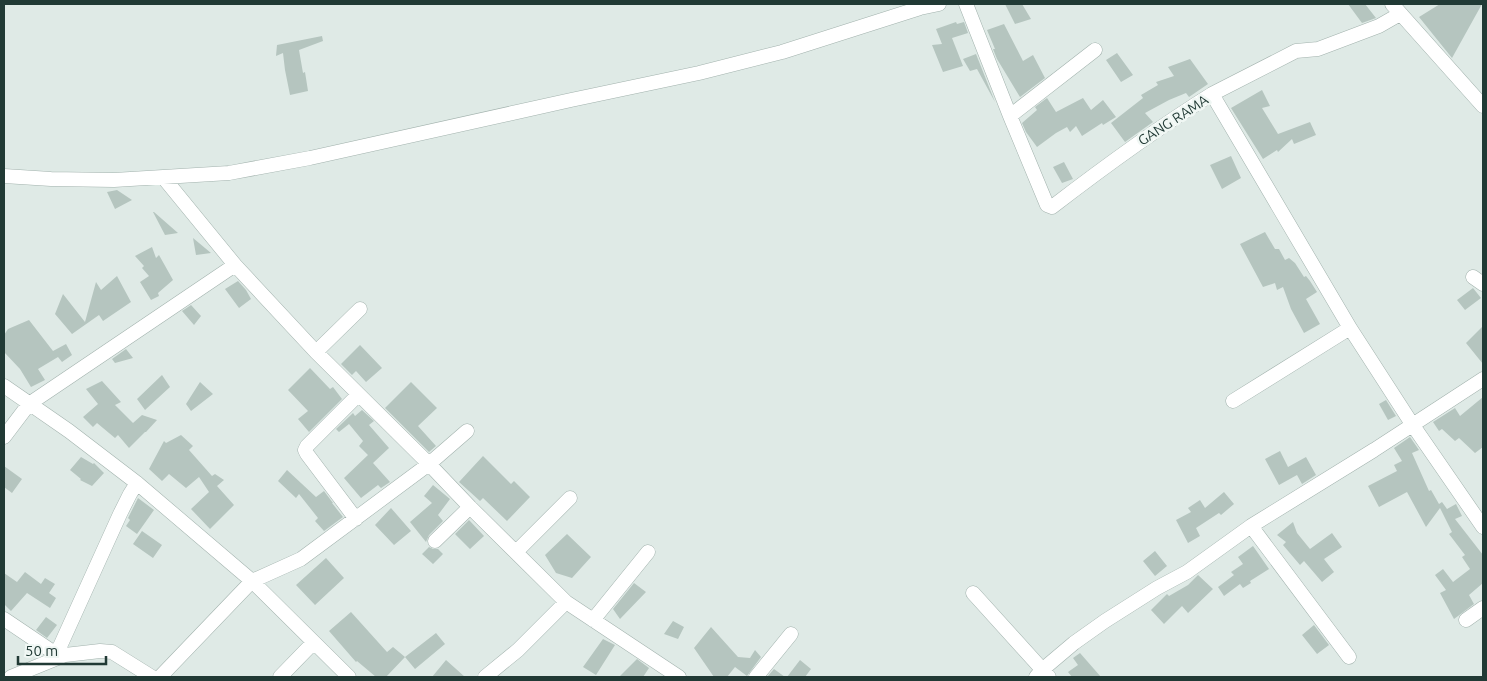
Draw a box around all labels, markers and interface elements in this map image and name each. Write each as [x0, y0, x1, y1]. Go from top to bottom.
street label: GANG RAMA [1135, 91, 1211, 149]
scale bar [18, 634, 105, 666]
text: 50 m [25, 642, 58, 659]

